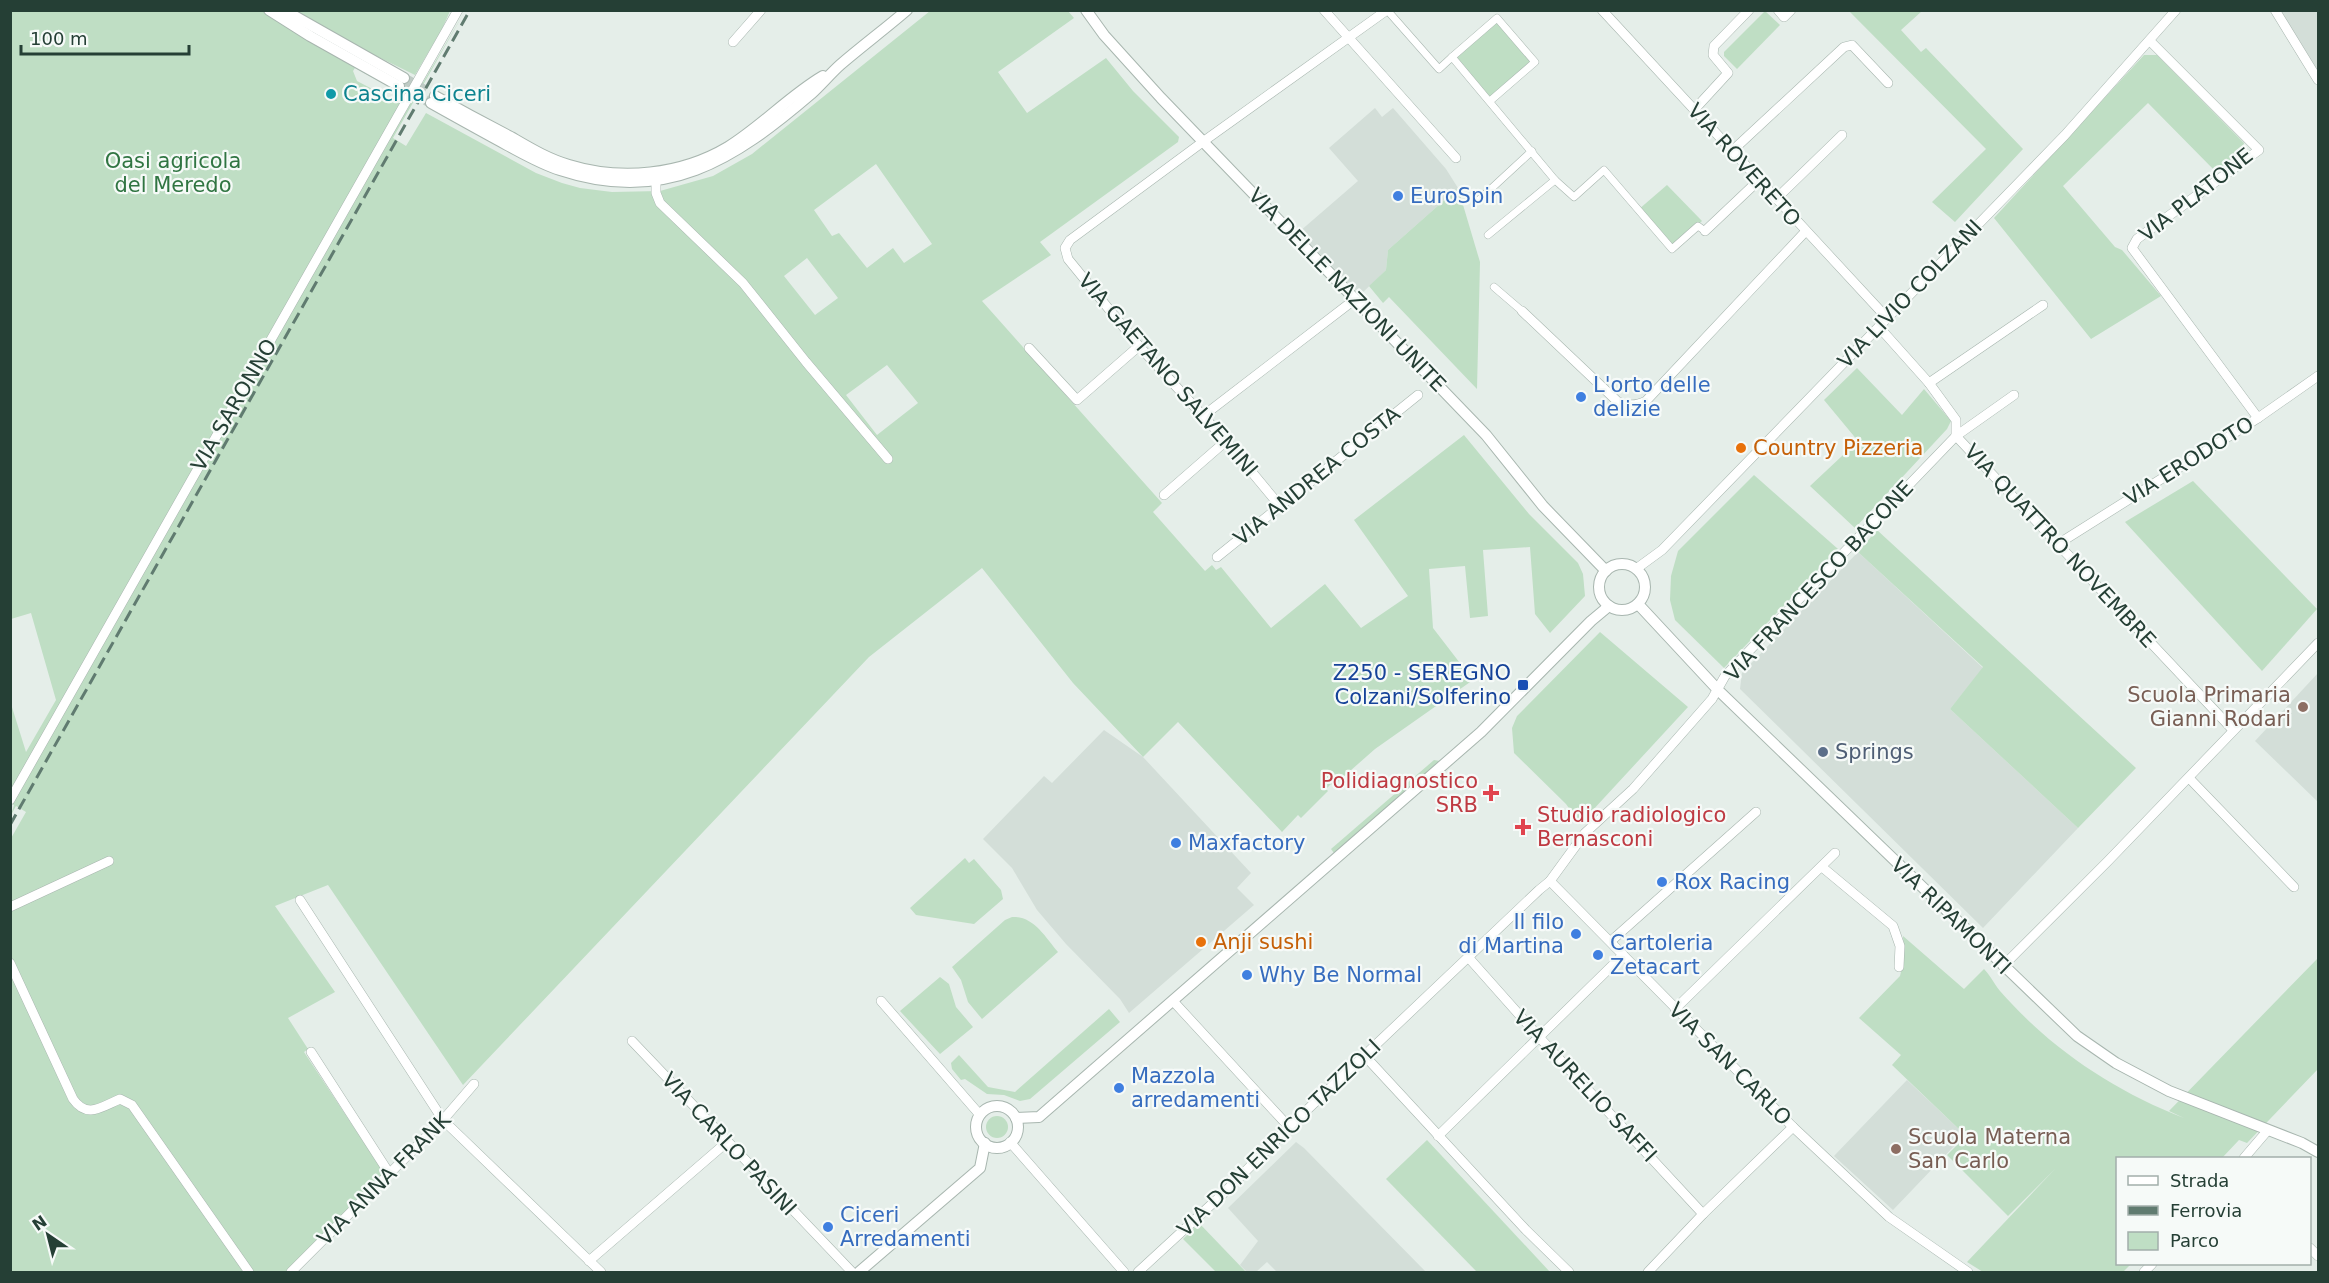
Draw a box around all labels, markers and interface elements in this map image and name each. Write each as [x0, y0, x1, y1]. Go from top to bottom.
scale bar [21, 18, 189, 56]
text: 100 m [30, 28, 88, 49]
place label: Cascina Ciceri [343, 82, 491, 106]
marker: Cascina Ciceri [324, 87, 338, 101]
street label: VIA ROVERETO [1682, 99, 1806, 231]
street label: VIA PLATONE [2134, 143, 2258, 247]
park label: Oasi agricola del Meredo [105, 149, 241, 197]
street label: VIA DELLE NAZIONI UNITE [1243, 183, 1451, 397]
place label: EuroSpin [1410, 184, 1503, 208]
marker: EuroSpin [1391, 189, 1405, 203]
street label: VIA LIVIO COLZANI [1833, 215, 1987, 373]
street label: VIA GAETANO SALVEMINI [1073, 269, 1263, 481]
street label: VIA SARONNO [186, 335, 282, 475]
place label: L'orto delle delizie [1593, 373, 1711, 421]
marker: L'orto delle delizie [1574, 390, 1588, 404]
street label: VIA ANDREA COSTA [1229, 401, 1405, 550]
street label: VIA ERODOTO [2120, 412, 2258, 510]
place label: Country Pizzeria [1753, 436, 1923, 460]
street label: VIA QUATTRO NOVEMBRE [1959, 439, 2161, 653]
marker: Country Pizzeria [1734, 441, 1748, 455]
street label: VIA FRANCESCO BACONE [1720, 476, 1918, 686]
place label: Z250 - SEREGNO Colzani/Solferino [1333, 661, 1511, 709]
marker: Z250 - SEREGNO Colzani/Solferino [1516, 678, 1530, 692]
place label: Scuola Primaria Gianni Rodari [2127, 683, 2291, 731]
marker: Scuola Primaria Gianni Rodari [2296, 700, 2310, 714]
place label: Springs [1835, 740, 1914, 764]
marker: Springs [1816, 745, 1830, 759]
place label: Polidiagnostico SRB [1321, 769, 1478, 817]
marker: Polidiagnostico SRB [1482, 784, 1500, 802]
place label: Studio radiologico Bernasconi [1537, 803, 1726, 851]
marker: Studio radiologico Bernasconi [1514, 818, 1532, 836]
place label: Maxfactory [1188, 831, 1305, 855]
marker: Maxfactory [1169, 836, 1183, 850]
street label: VIA RIPAMONTI [1886, 853, 2016, 979]
place label: Rox Racing [1674, 870, 1790, 894]
marker: Rox Racing [1655, 875, 1669, 889]
place label: Il filo di Martina [1458, 910, 1564, 958]
marker: Il filo di Martina [1569, 927, 1583, 941]
place label: Anji sushi [1213, 930, 1313, 954]
place label: Cartoleria Zetacart [1610, 931, 1713, 979]
marker: Anji sushi [1194, 935, 1208, 949]
marker: Cartoleria Zetacart [1591, 948, 1605, 962]
place label: Why Be Normal [1259, 963, 1422, 987]
marker: Why Be Normal [1240, 968, 1254, 982]
street label: VIA SAN CARLO [1664, 998, 1796, 1130]
street label: VIA AURELIO SAFFI [1508, 1005, 1662, 1167]
street label: VIA DON ENRICO TAZZOLI [1172, 1035, 1386, 1241]
place label: Mazzola arredamenti [1131, 1064, 1260, 1112]
street label: VIA CARLO PASINI [657, 1068, 801, 1220]
marker: Mazzola arredamenti [1112, 1081, 1126, 1095]
street label: VIA ANNA FRANK [313, 1107, 456, 1250]
place label: Scuola Materna San Carlo [1908, 1125, 2071, 1173]
marker: Scuola Materna San Carlo [1889, 1142, 1903, 1156]
legend [2116, 1157, 2311, 1265]
text: Strada [2170, 1170, 2229, 1191]
text: Ferrovia [2170, 1200, 2242, 1221]
place label: Ciceri Arredamenti [840, 1203, 971, 1251]
north arrow [18, 1205, 78, 1265]
text: N [29, 1212, 51, 1235]
marker: Ciceri Arredamenti [821, 1220, 835, 1234]
text: Parco [2170, 1230, 2219, 1251]

